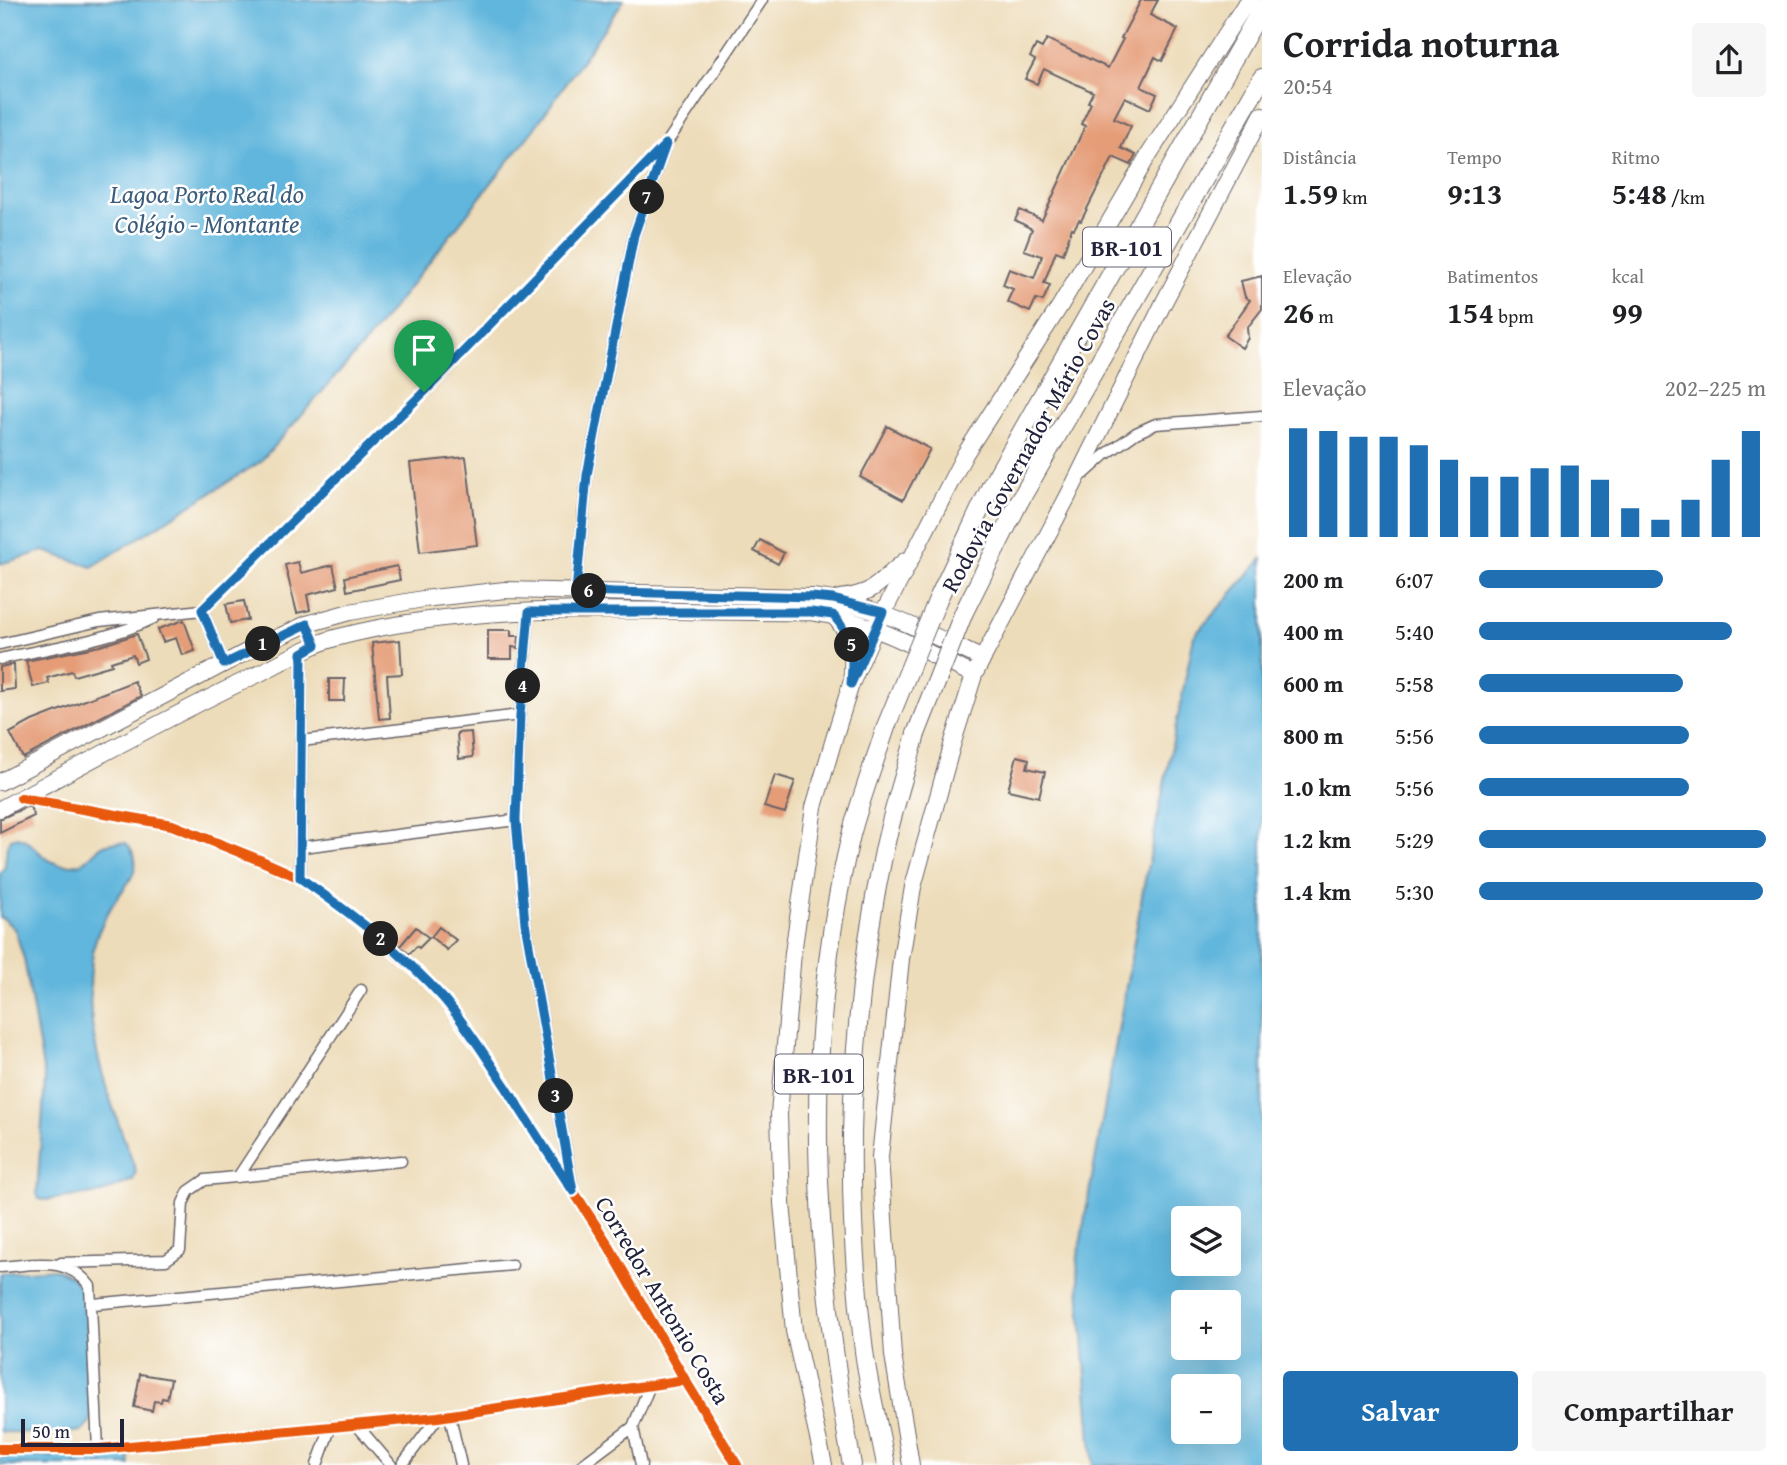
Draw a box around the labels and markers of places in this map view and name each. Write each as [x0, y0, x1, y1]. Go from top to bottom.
pin: 7 [630, 180, 664, 214]
pin [394, 320, 454, 392]
pin: 6 [572, 574, 606, 608]
pin: 1 [246, 626, 280, 662]
pin: 5 [834, 628, 870, 662]
pin: 4 [505, 668, 540, 704]
pin: 2 [364, 922, 398, 956]
pin: 3 [538, 1078, 574, 1114]

